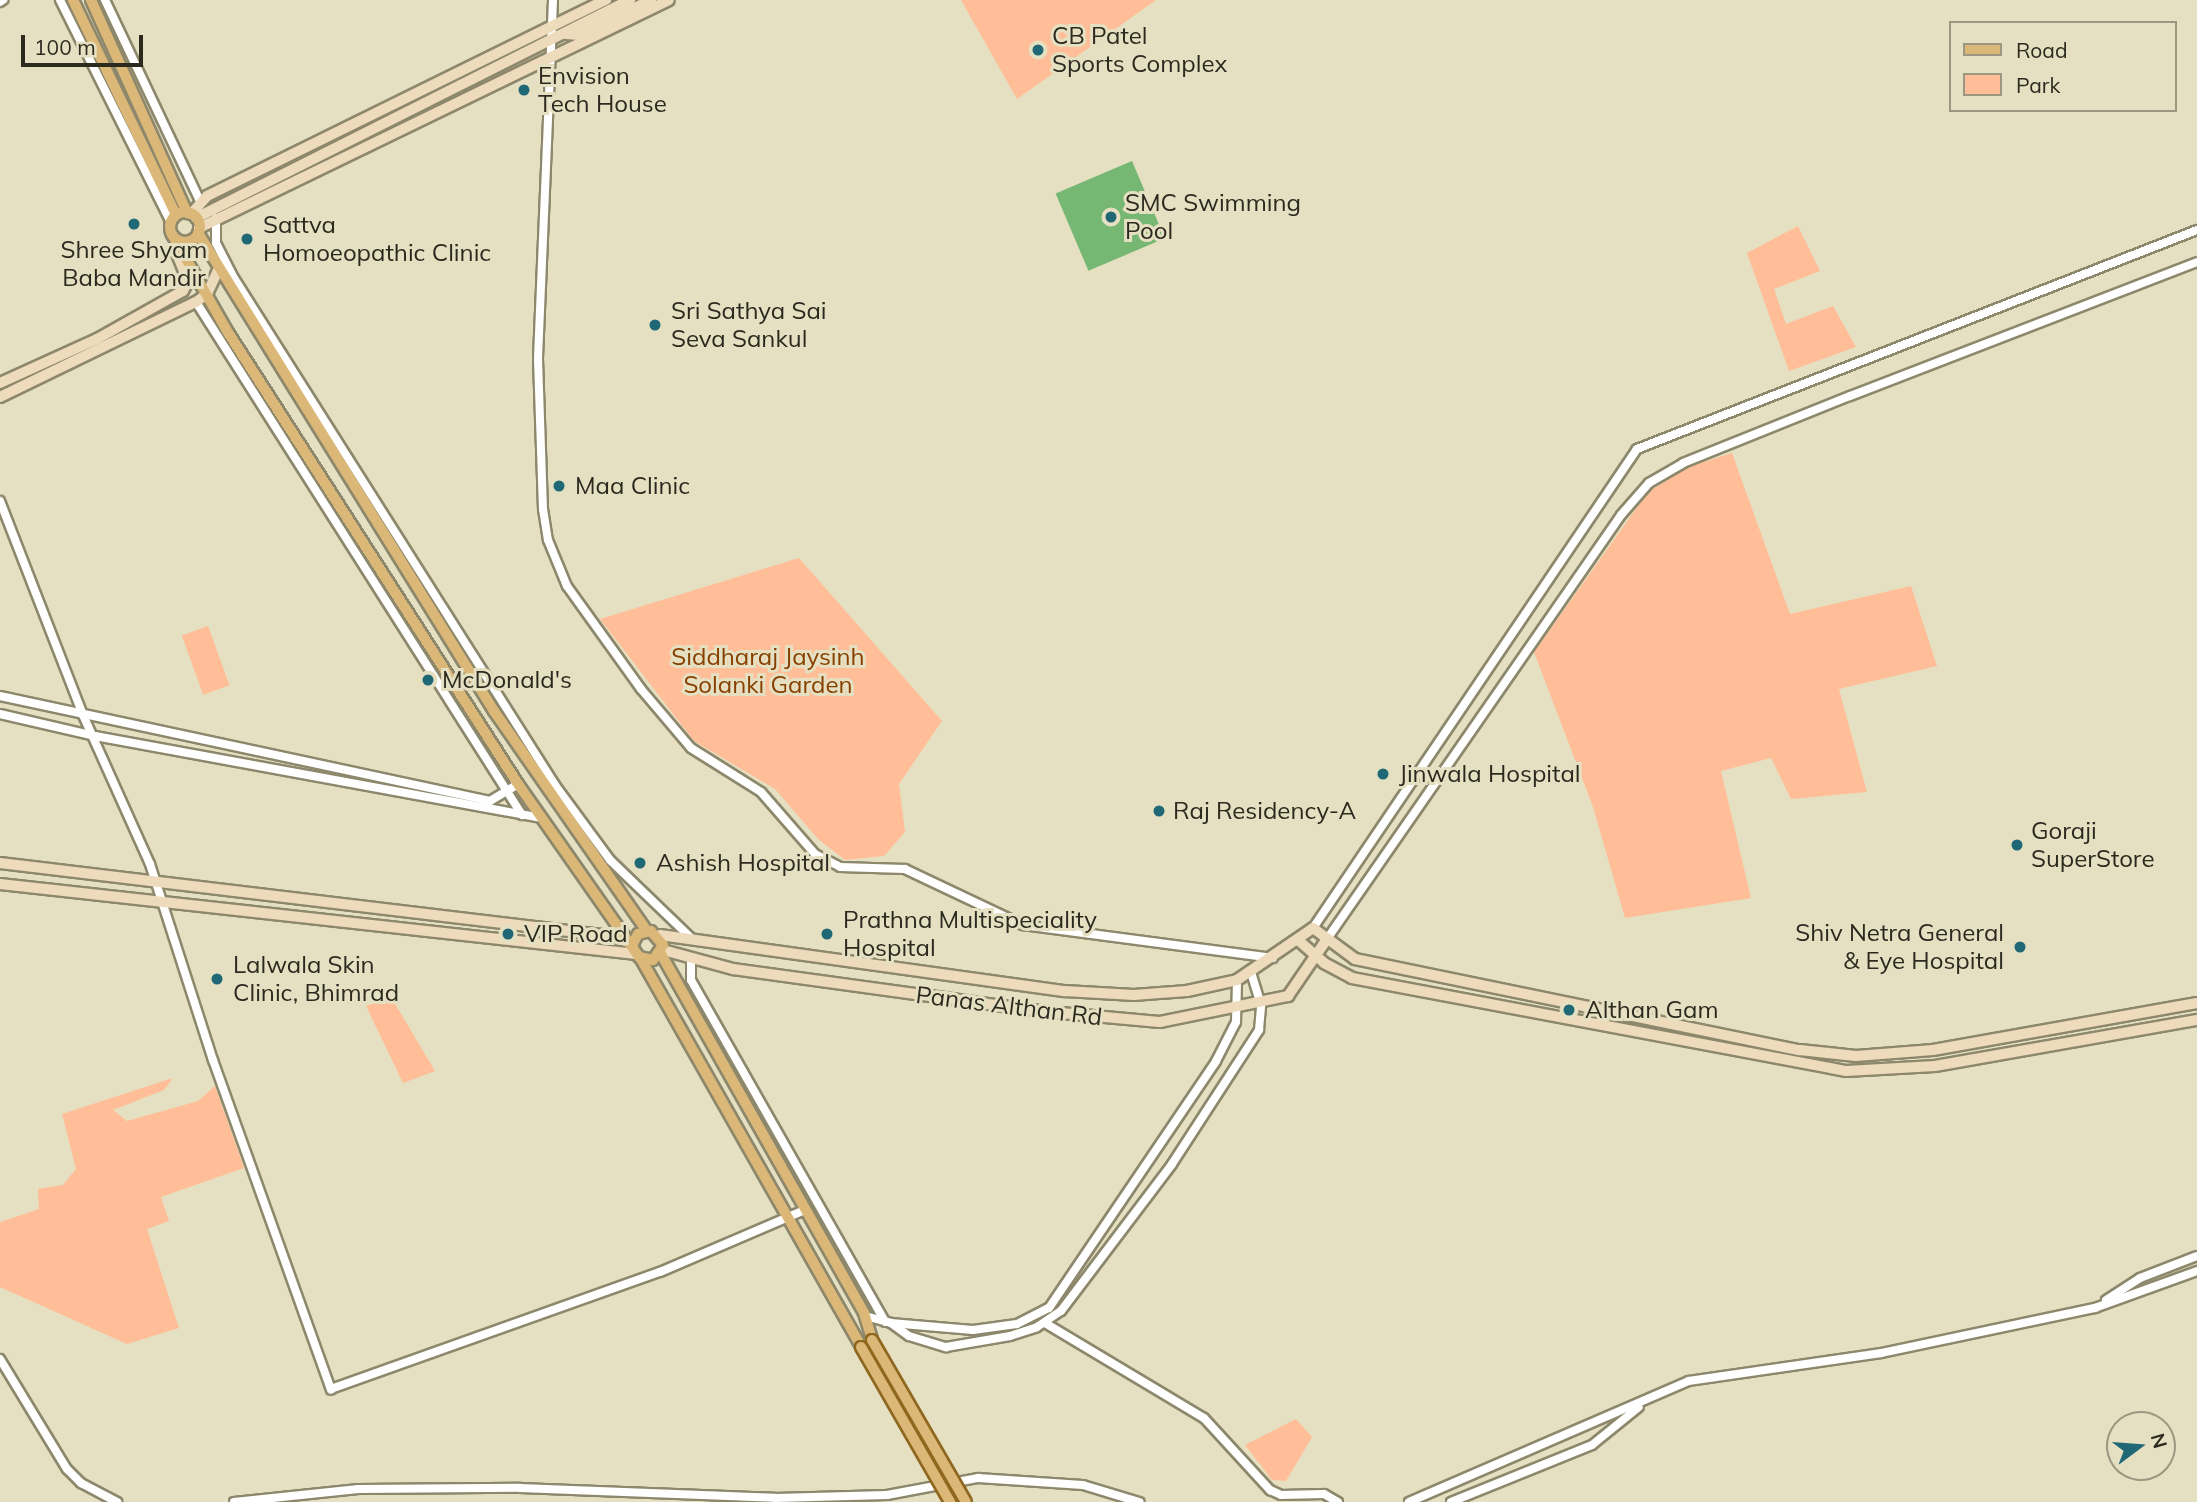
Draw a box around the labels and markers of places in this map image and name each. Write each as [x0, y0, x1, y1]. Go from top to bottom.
place label: CB Patel Sports Complex [1052, 22, 1227, 78]
marker: CB Patel Sports Complex [1030, 42, 1046, 58]
place label: Envision Tech House [538, 62, 667, 118]
marker: Envision Tech House [516, 82, 532, 98]
place label: SMC Swimming Pool [1125, 189, 1301, 245]
marker: SMC Swimming Pool [1103, 209, 1119, 225]
place label: Sattva Homoeopathic Clinic [263, 211, 491, 267]
marker: Shree Shyam Baba Mandir [126, 216, 142, 232]
marker: Sattva Homoeopathic Clinic [237, 229, 257, 249]
place label: Shree Shyam Baba Mandir [61, 236, 207, 292]
place label: Sri Sathya Sai Seva Sankul [671, 297, 827, 353]
marker: Sri Sathya Sai Seva Sankul [645, 315, 665, 335]
place label: Maa Clinic [575, 472, 690, 500]
marker: Maa Clinic [549, 476, 569, 496]
place label: McDonald's [442, 666, 572, 694]
marker: McDonald's [420, 672, 436, 688]
place label: Jinwala Hospital [1399, 760, 1581, 788]
marker: Jinwala Hospital [1373, 764, 1393, 784]
place label: Raj Residency-A [1173, 797, 1356, 825]
marker: Raj Residency-A [1151, 803, 1167, 819]
place label: Goraji SuperStore [2031, 817, 2154, 873]
marker: Goraji SuperStore [2009, 837, 2025, 853]
place label: Ashish Hospital [656, 849, 830, 877]
marker: Ashish Hospital [630, 853, 650, 873]
place label: Prathna Multispeciality Hospital [843, 906, 1097, 962]
place label: Shiv Netra General & Eye Hospital [1795, 919, 2004, 975]
place label: VIP Road [524, 920, 628, 948]
marker: VIP Road [498, 924, 518, 944]
marker: Prathna Multispeciality Hospital [817, 924, 837, 944]
marker: Shiv Netra General & Eye Hospital [2010, 937, 2030, 957]
place label: Lalwala Skin Clinic, Bhimrad [233, 951, 399, 1007]
marker: Lalwala Skin Clinic, Bhimrad [207, 969, 227, 989]
place label: Althan Gam [1585, 996, 1719, 1024]
marker: Althan Gam [1559, 1000, 1579, 1020]

